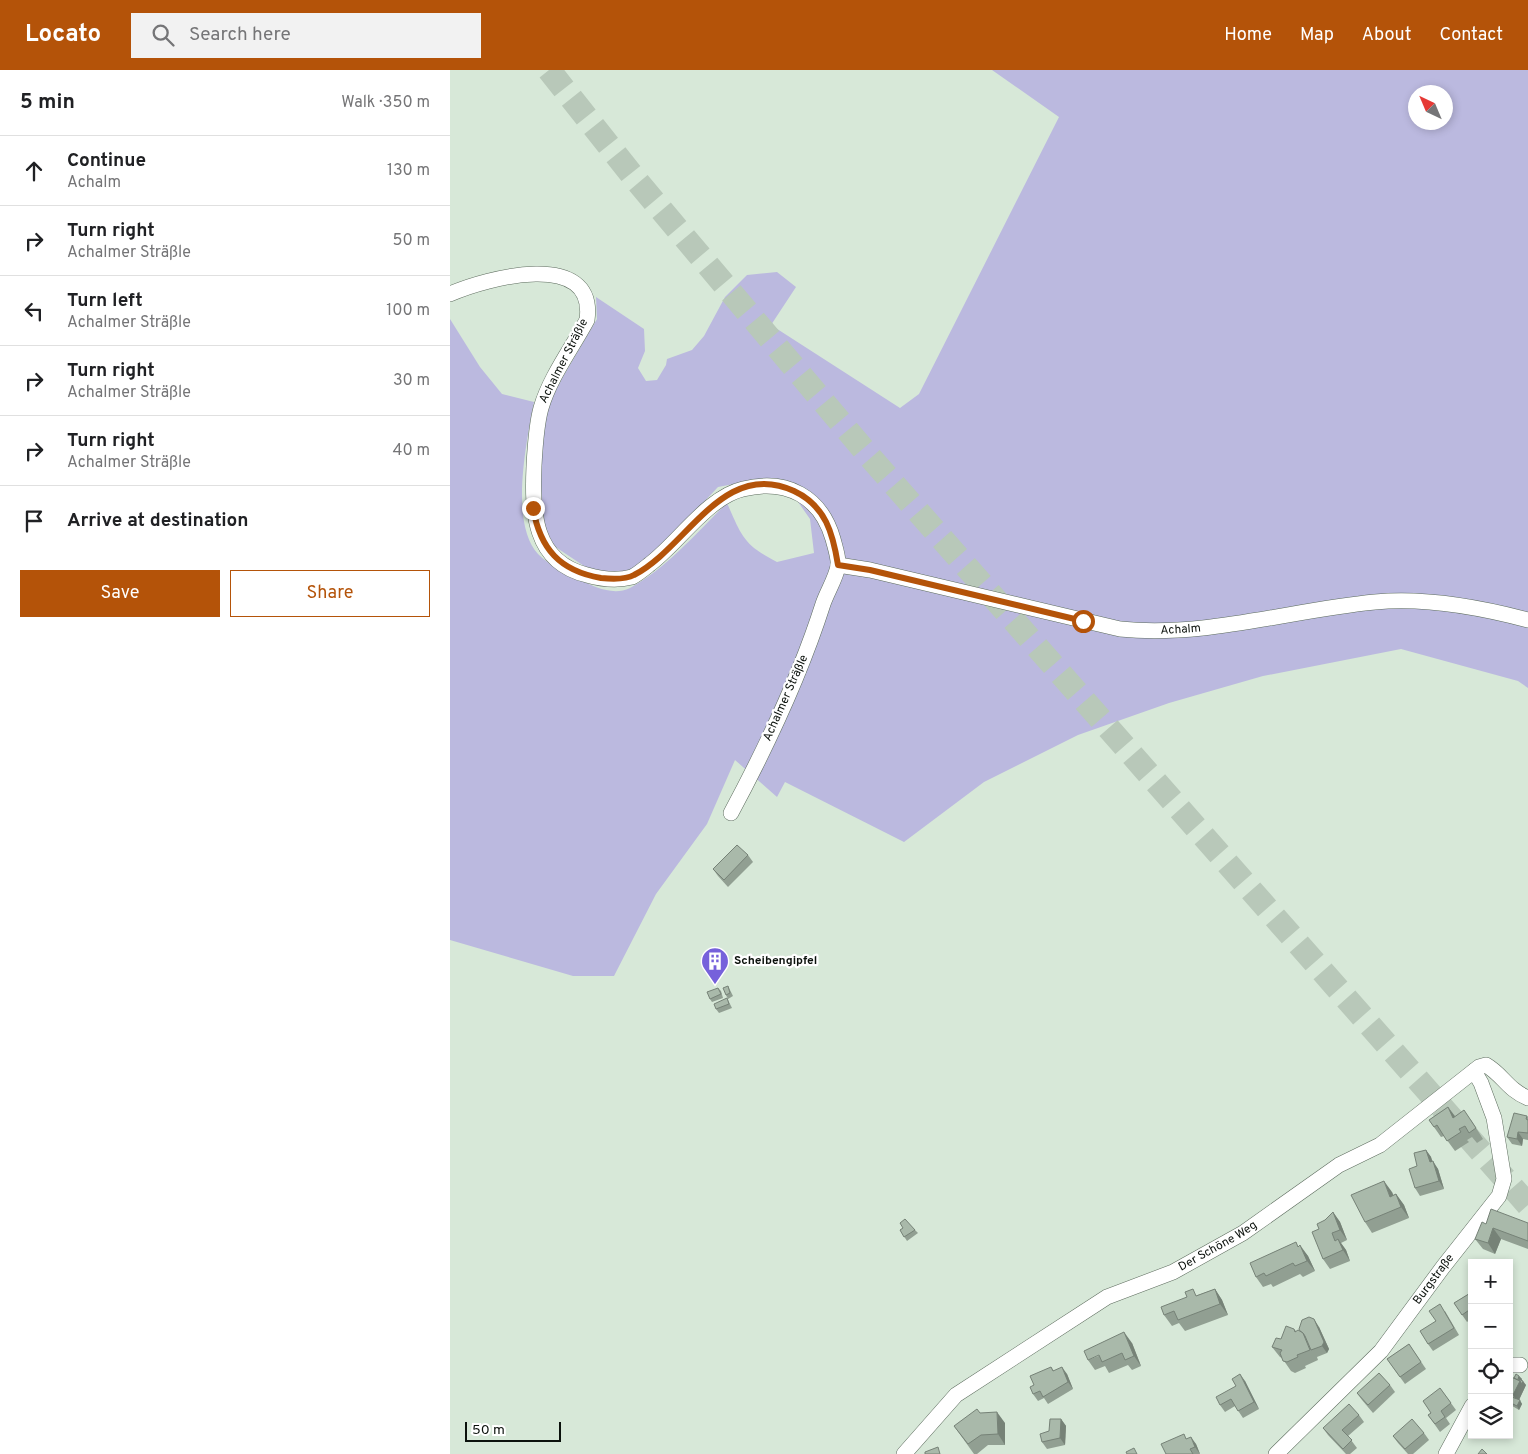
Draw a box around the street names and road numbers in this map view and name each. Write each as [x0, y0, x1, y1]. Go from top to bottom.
street label: Achalmer Sträßle [536, 316, 592, 406]
street label: Achalm [1160, 620, 1202, 639]
street label: Achalmer Sträßle [760, 652, 812, 744]
street label: Der Schöne Weg [1176, 1217, 1260, 1275]
street label: Burgstraße [1410, 1251, 1458, 1308]

